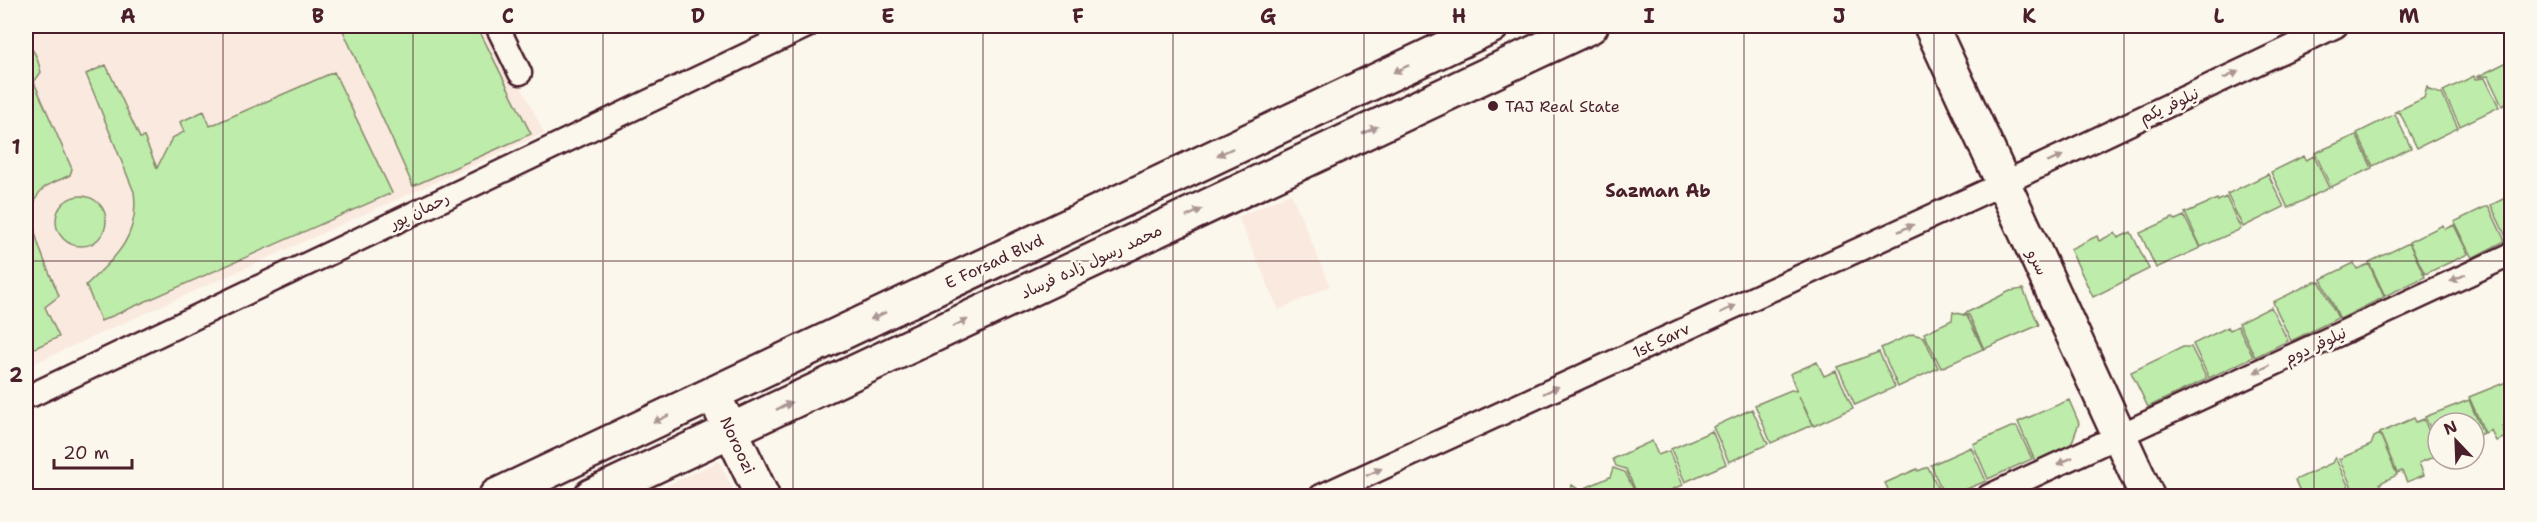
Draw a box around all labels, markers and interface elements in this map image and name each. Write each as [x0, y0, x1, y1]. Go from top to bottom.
text: A [120, 3, 136, 29]
text: B [312, 3, 324, 29]
text: C [502, 3, 514, 29]
text: D [691, 3, 705, 29]
text: E [881, 3, 895, 29]
text: F [1072, 3, 1084, 29]
text: G [1260, 3, 1276, 29]
text: H [1452, 3, 1466, 29]
text: I [1643, 3, 1655, 29]
text: J [1833, 3, 1846, 29]
text: K [2022, 3, 2036, 29]
text: L [2214, 3, 2225, 29]
text: M [2399, 3, 2420, 29]
one-way arrow [1392, 64, 1409, 73]
one-way arrow [2223, 71, 2240, 80]
street label: نیلوفر یکم [2136, 83, 2203, 130]
place label: TAJ Real State [1505, 96, 1620, 117]
marker: TAJ Real State [1486, 99, 1500, 113]
one-way arrow [1362, 125, 1379, 134]
text: 1 [11, 134, 21, 160]
one-way arrow [1216, 147, 1233, 156]
one-way arrow [2046, 154, 2063, 163]
district label: Sazman Ab [1605, 179, 1711, 203]
street label: رحمان پور [384, 187, 452, 235]
one-way arrow [1185, 208, 1202, 217]
street label: محمد رسول زاده فرساد [1017, 219, 1165, 304]
one-way arrow [1897, 223, 1915, 233]
street label: E Forsad Blvd [942, 229, 1047, 293]
street label: سرو [2022, 245, 2053, 279]
one-way arrow [2450, 274, 2467, 283]
one-way arrow [1720, 304, 1738, 314]
one-way arrow [869, 312, 886, 321]
one-way arrow [952, 318, 969, 327]
street label: 1st Sarv [1629, 318, 1693, 363]
street label: نیلوفر دوم [2281, 322, 2350, 371]
text: 2 [9, 362, 23, 388]
one-way arrow [2254, 364, 2271, 373]
one-way arrow [1542, 385, 1560, 395]
one-way arrow [775, 401, 792, 410]
north arrow [2426, 411, 2486, 471]
street label: Noroozi [715, 413, 760, 477]
one-way arrow [652, 414, 669, 423]
text: N [2440, 416, 2460, 440]
scale bar [54, 432, 132, 470]
text: 20 m [63, 441, 109, 465]
one-way arrow [2056, 456, 2073, 465]
one-way arrow [1365, 467, 1382, 476]

